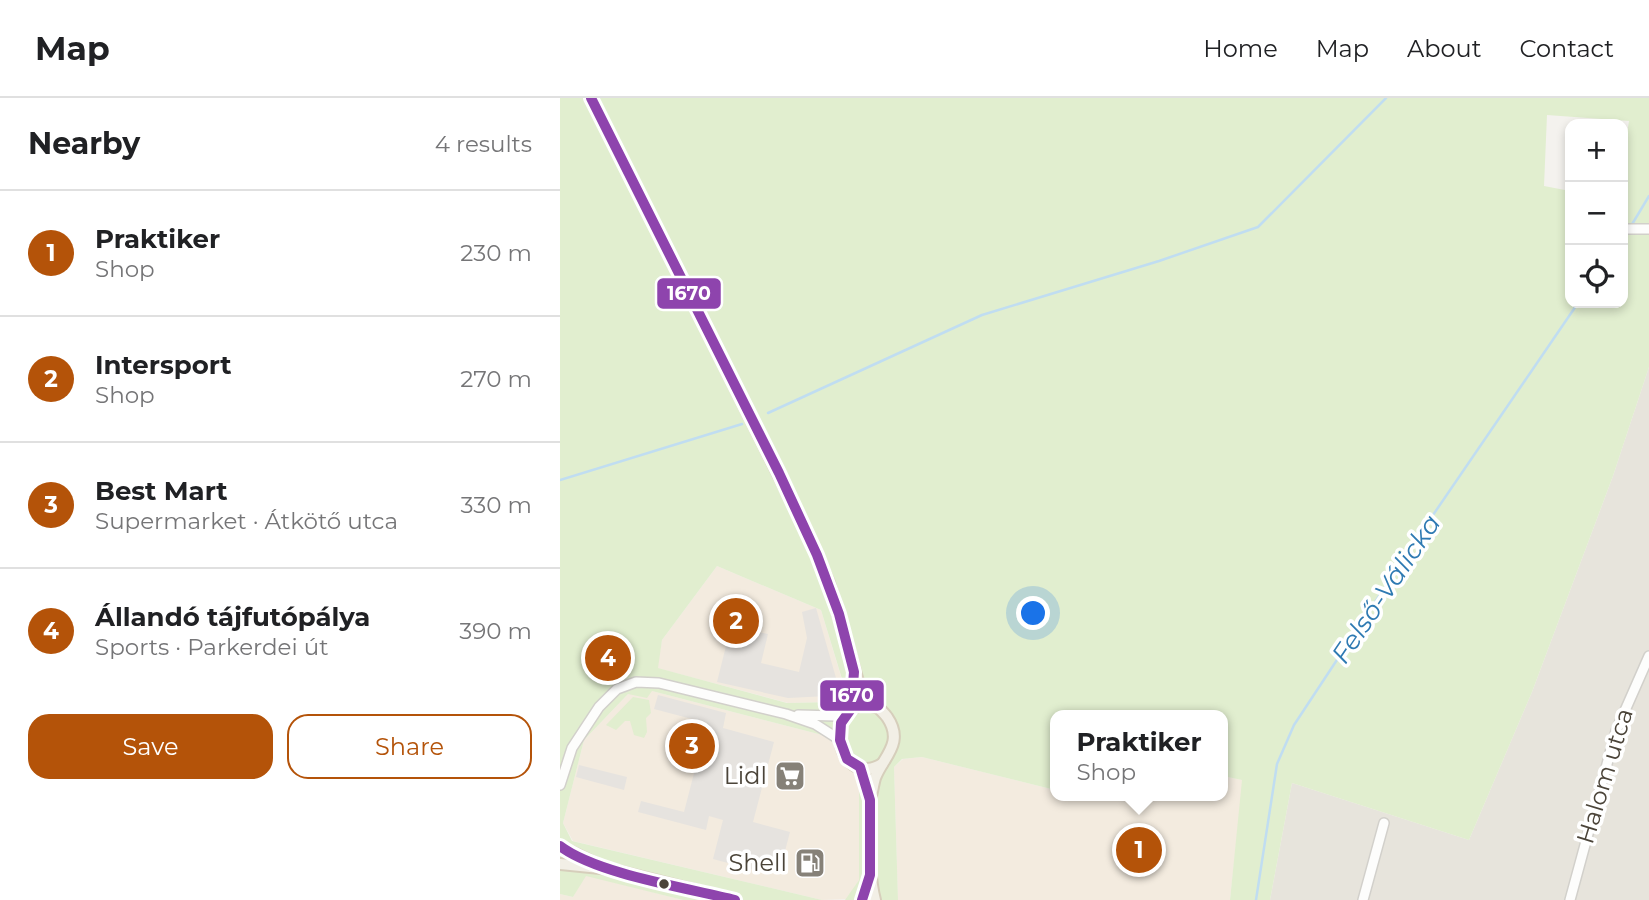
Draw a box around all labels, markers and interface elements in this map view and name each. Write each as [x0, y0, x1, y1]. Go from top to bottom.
text: Map [35, 28, 110, 68]
text: Home [1203, 34, 1278, 63]
text: Map [1316, 34, 1369, 63]
text: About [1407, 34, 1481, 63]
text: Contact [1519, 34, 1614, 63]
map controls [1565, 119, 1628, 308]
button: + [1565, 119, 1628, 182]
text: Nearby [28, 125, 140, 162]
text: 4 results [435, 130, 532, 158]
button: − [1565, 182, 1628, 245]
text: Praktiker [95, 223, 220, 255]
text: 1 [46, 239, 56, 267]
text: 230 m [460, 239, 532, 267]
button: locate [1565, 245, 1628, 308]
text: Shop [95, 255, 155, 283]
line badge: 1670 [656, 277, 722, 310]
text: 1670 [667, 282, 711, 305]
text: Intersport [95, 349, 232, 381]
text: 2 [44, 365, 58, 393]
text: 270 m [460, 365, 532, 393]
text: Shop [95, 381, 155, 409]
text: Best Mart [95, 475, 228, 507]
text: 3 [44, 491, 58, 519]
text: 330 m [461, 491, 532, 519]
text: Supermarket · Átkötő utca [95, 507, 398, 535]
water label: Felső-Válicka [1324, 509, 1448, 669]
pin: 2 [713, 595, 759, 647]
your location [1016, 596, 1050, 630]
text: Állandó tájfutópálya [95, 601, 370, 633]
text: 4 [43, 617, 59, 645]
text: 390 m [459, 617, 532, 645]
pin: 4 [585, 632, 631, 684]
text: Sports · Parkerdei út [95, 633, 329, 661]
line badge: 1670 [819, 679, 885, 712]
text: 1670 [830, 684, 874, 707]
street label: Halom utca [1570, 705, 1639, 847]
popup [1050, 710, 1228, 801]
button: Save [28, 714, 273, 779]
button: Share [287, 714, 532, 779]
pin: 3 [669, 720, 715, 772]
text: Praktiker [1076, 726, 1202, 758]
text: Shop [1076, 758, 1136, 786]
supermarket icon: Lidl [773, 759, 807, 793]
place label: Lidl [724, 761, 767, 790]
pin: 1 [1116, 824, 1162, 876]
fuel station icon: Shell [793, 846, 827, 880]
place label: Shell [729, 848, 787, 877]
unlabelled marker [657, 877, 671, 891]

